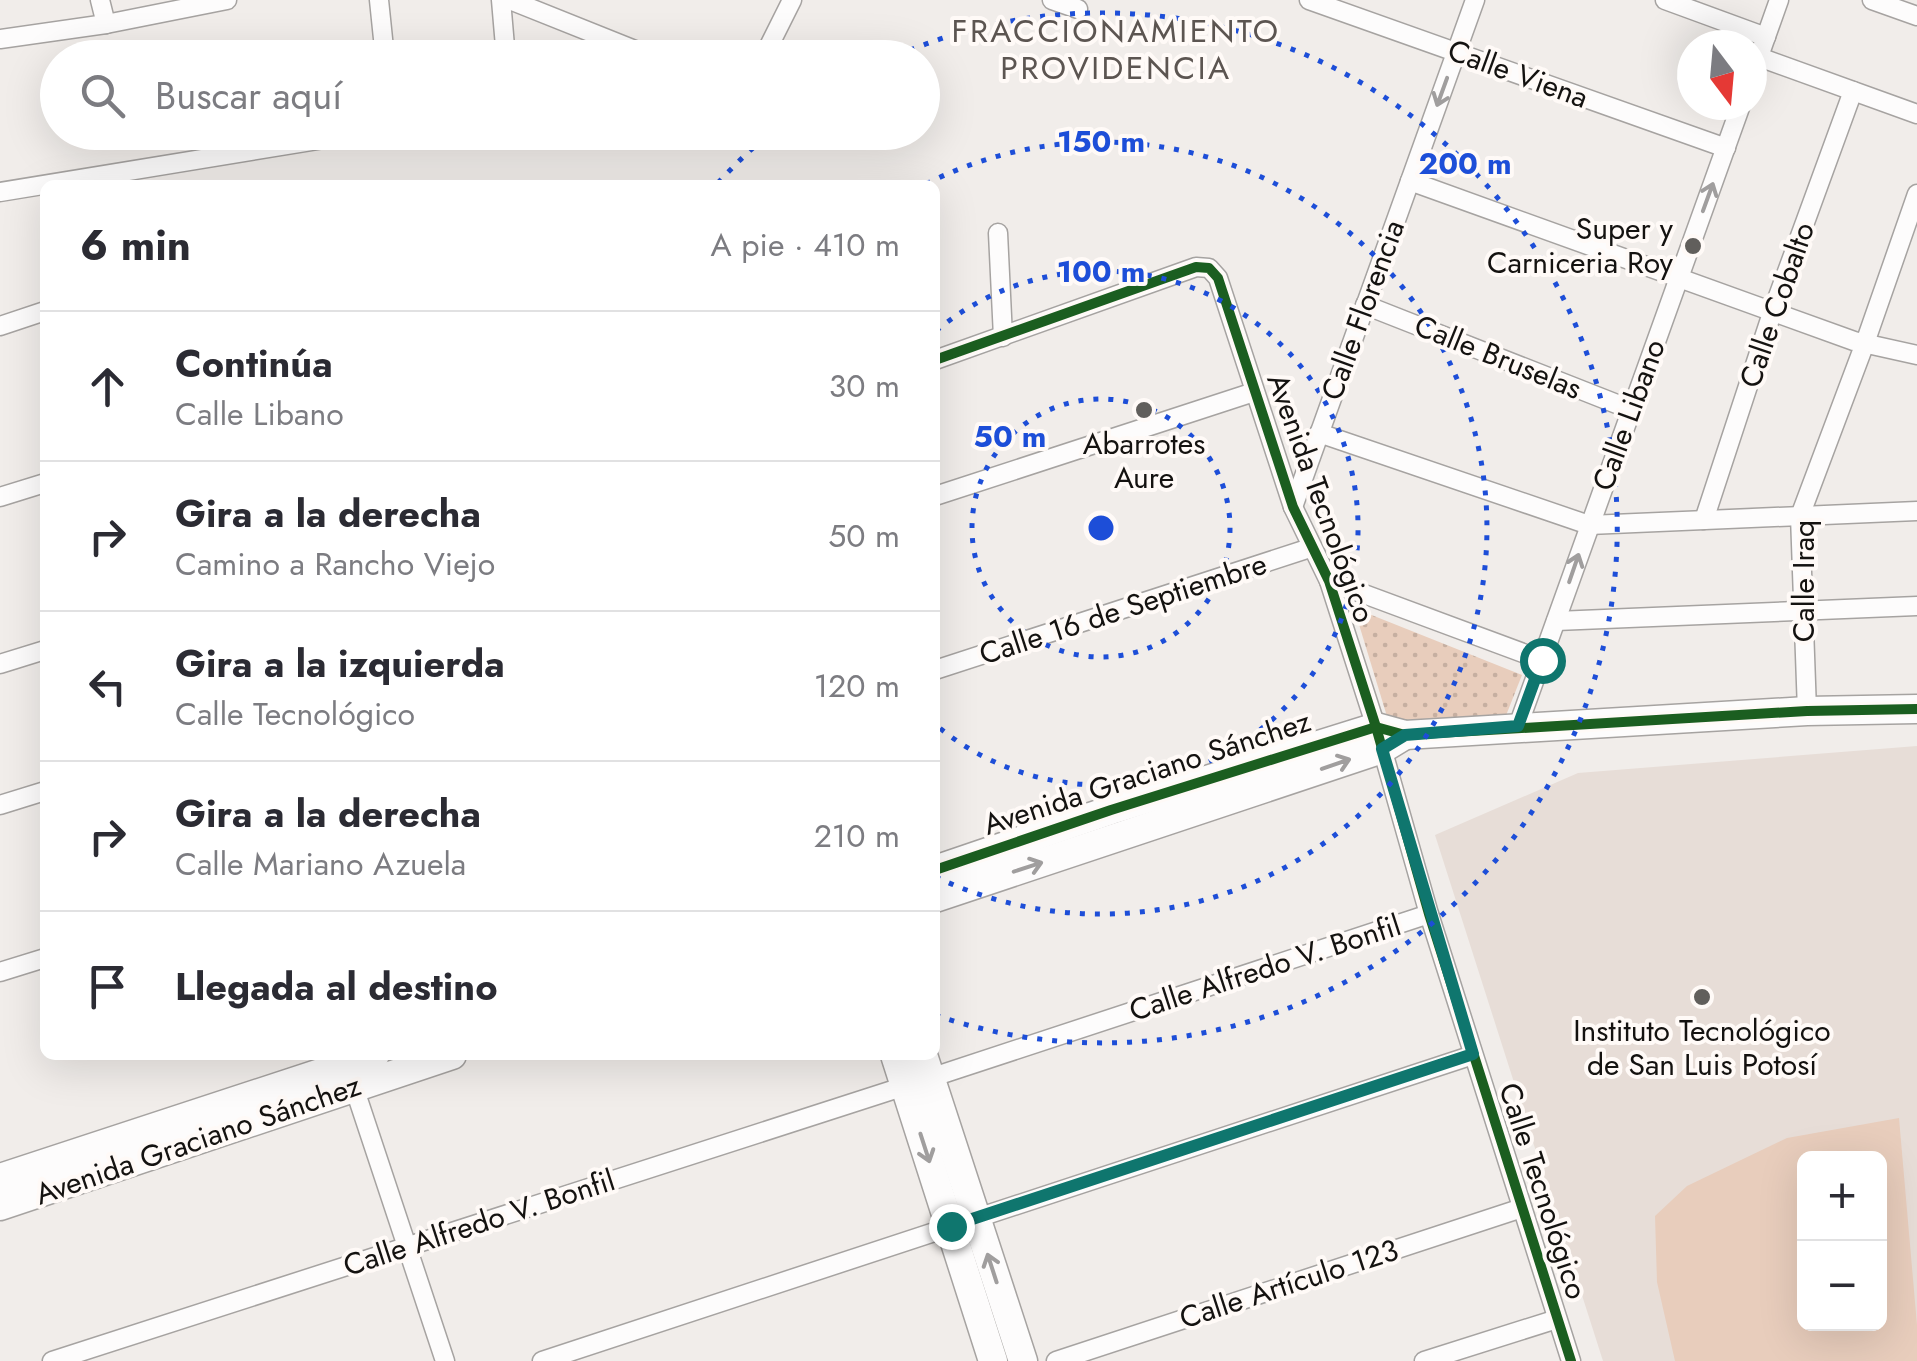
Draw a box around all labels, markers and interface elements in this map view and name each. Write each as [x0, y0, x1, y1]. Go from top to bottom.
district label: FRACCIONAMIENTO PROVIDENCIA [951, 8, 1281, 91]
street label: Calle Viena [1442, 28, 1594, 119]
north arrow [1677, 30, 1767, 120]
search box [40, 40, 940, 150]
icon: search [75, 68, 130, 123]
text: Buscar aquí [155, 68, 342, 123]
one-way arrow [1432, 75, 1450, 106]
text: 150 m [1057, 120, 1145, 163]
text: 200 m [1419, 142, 1512, 185]
one-way arrow [1701, 181, 1719, 213]
place label: Super y Carniceria Roy [1487, 207, 1674, 284]
street label: Calle Florencia [1310, 214, 1415, 406]
text: 6 min [80, 215, 191, 276]
street label: Calle Cobalto [1728, 216, 1825, 393]
text: A pie · 410 m [711, 222, 900, 268]
marker: Super y Carniceria Roy [1682, 235, 1704, 257]
text: 100 m [1057, 250, 1145, 293]
street label: Calle Bruselas [1408, 303, 1588, 410]
street label: Calle Libano [1581, 333, 1676, 497]
text: Continúa [175, 336, 333, 391]
icon: ahead [80, 359, 135, 414]
text: 30 m [829, 363, 900, 409]
street label: Avenida Tecnológico [1256, 367, 1387, 628]
text: Calle Libano [175, 391, 344, 437]
marker: Abarrotes Aure [1133, 399, 1155, 421]
text: 50 m [974, 415, 1046, 458]
place label: Abarrotes Aure [1083, 422, 1205, 499]
text: Gira a la derecha [175, 486, 481, 541]
icon: right [80, 509, 135, 564]
centre of rings [1083, 510, 1119, 546]
text: 50 m [828, 513, 900, 559]
street label: Calle Iraq [1782, 520, 1825, 642]
text: Camino a Rancho Viejo [175, 541, 495, 587]
street label: Calle 16 de Septiembre [974, 542, 1272, 675]
one-way arrow [1566, 554, 1584, 585]
text: Gira a la izquierda [175, 636, 505, 691]
route start [1520, 638, 1566, 684]
icon: left [80, 659, 135, 714]
text: 120 m [814, 663, 900, 709]
text: Calle Tecnológico [175, 691, 415, 737]
street label: Avenida Graciano Sánchez [978, 699, 1316, 846]
one-way arrow [1319, 753, 1351, 771]
text: Gira a la derecha [175, 786, 481, 841]
icon: right [80, 809, 135, 864]
text: 210 m [814, 813, 900, 859]
text: Calle Mariano Azuela [175, 841, 466, 887]
one-way arrow [1011, 857, 1043, 875]
street label: Calle Alfredo V. Bonfil [1124, 903, 1406, 1032]
icon: arrive [80, 959, 135, 1014]
text: Llegada al destino [175, 959, 498, 1014]
marker: Instituto Tecnológico de San Luis Potosí [1691, 986, 1713, 1008]
place label: Instituto Tecnológico de San Luis Potosí [1573, 1009, 1831, 1086]
street label: Avenida Graciano Sánchez [29, 1063, 367, 1216]
street label: Calle Tecnológico [1488, 1077, 1599, 1304]
one-way arrow [918, 1131, 936, 1163]
map controls [1797, 1151, 1887, 1331]
button: + [1797, 1151, 1887, 1241]
street label: Calle Alfredo V. Bonfil [338, 1158, 620, 1287]
route end [929, 1204, 975, 1250]
street label: Calle Artículo 123 [1174, 1228, 1404, 1339]
button: − [1797, 1241, 1887, 1331]
one-way arrow [982, 1253, 1000, 1285]

